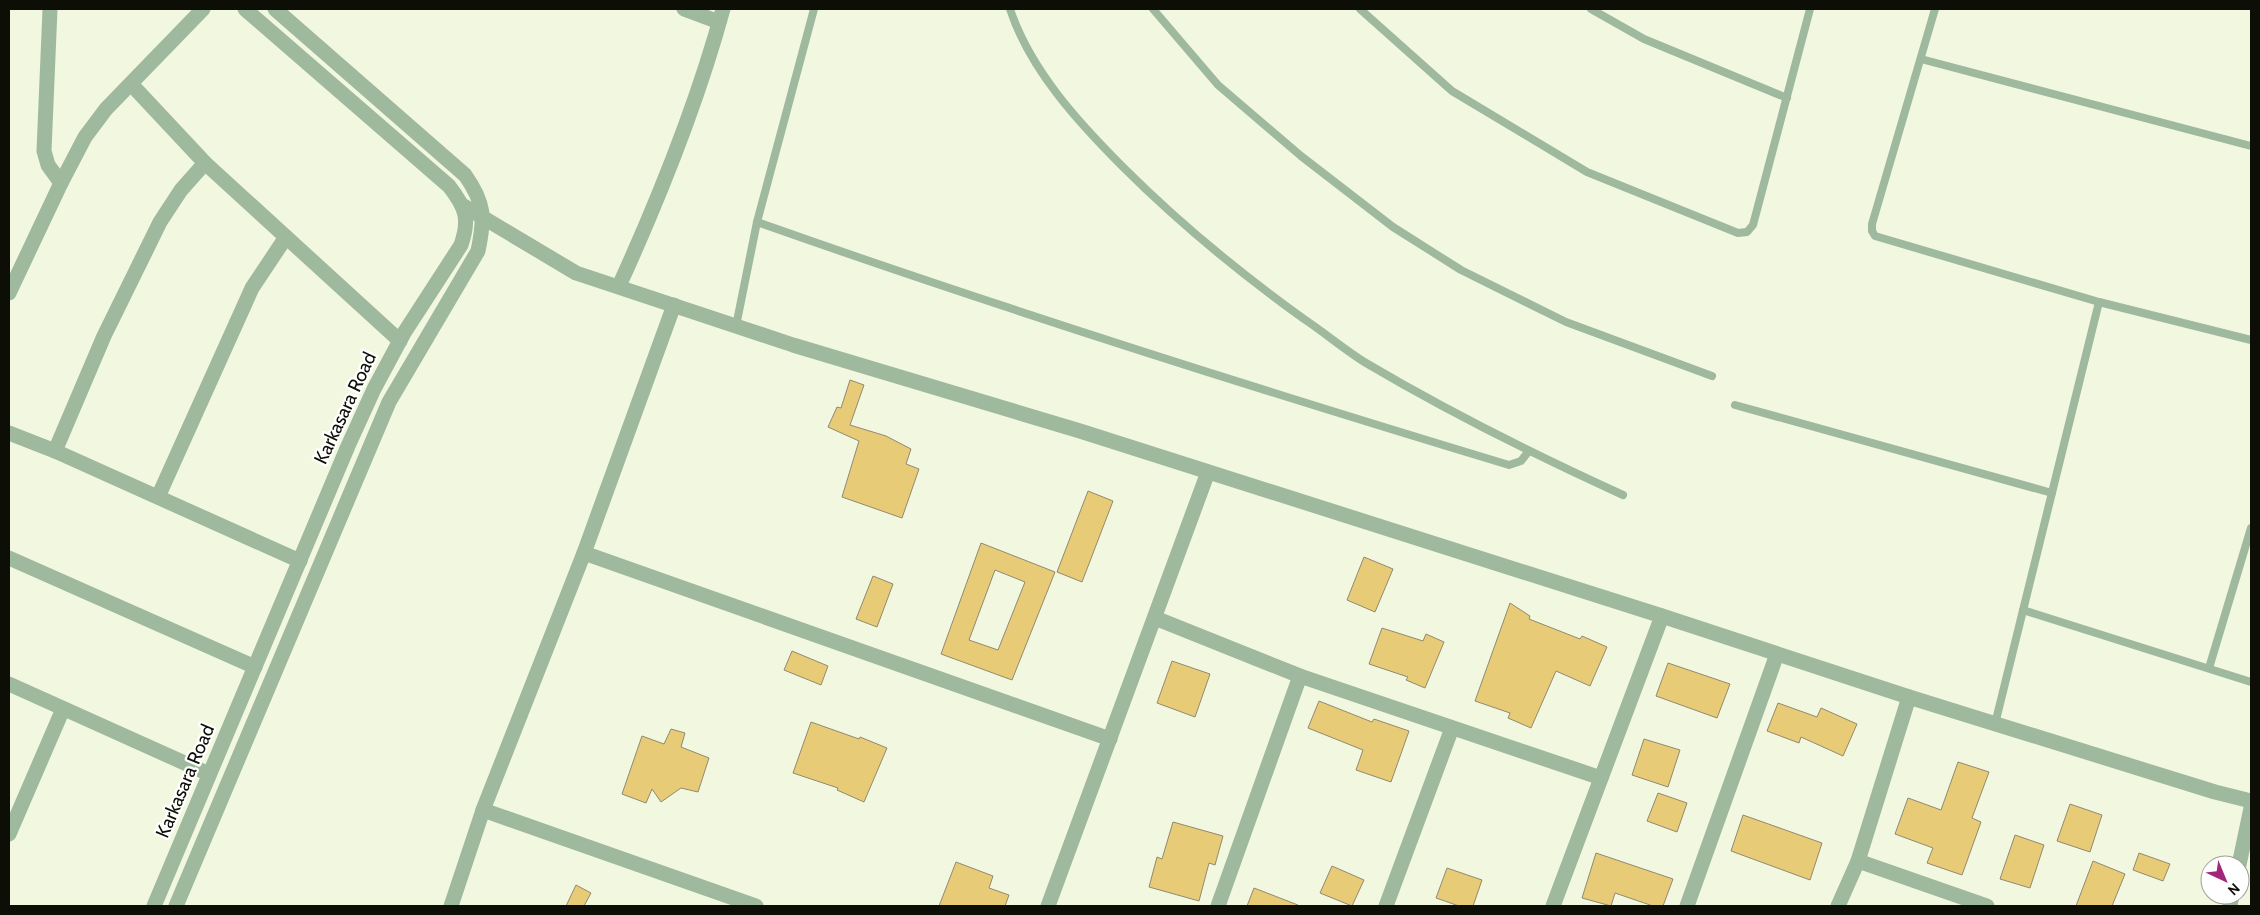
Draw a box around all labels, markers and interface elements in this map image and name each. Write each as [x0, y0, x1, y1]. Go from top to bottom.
street label: Karkasara Road [309, 348, 381, 468]
street label: Karkasara Road [151, 721, 219, 841]
north arrow [2200, 855, 2250, 905]
text: N [2224, 879, 2244, 899]

